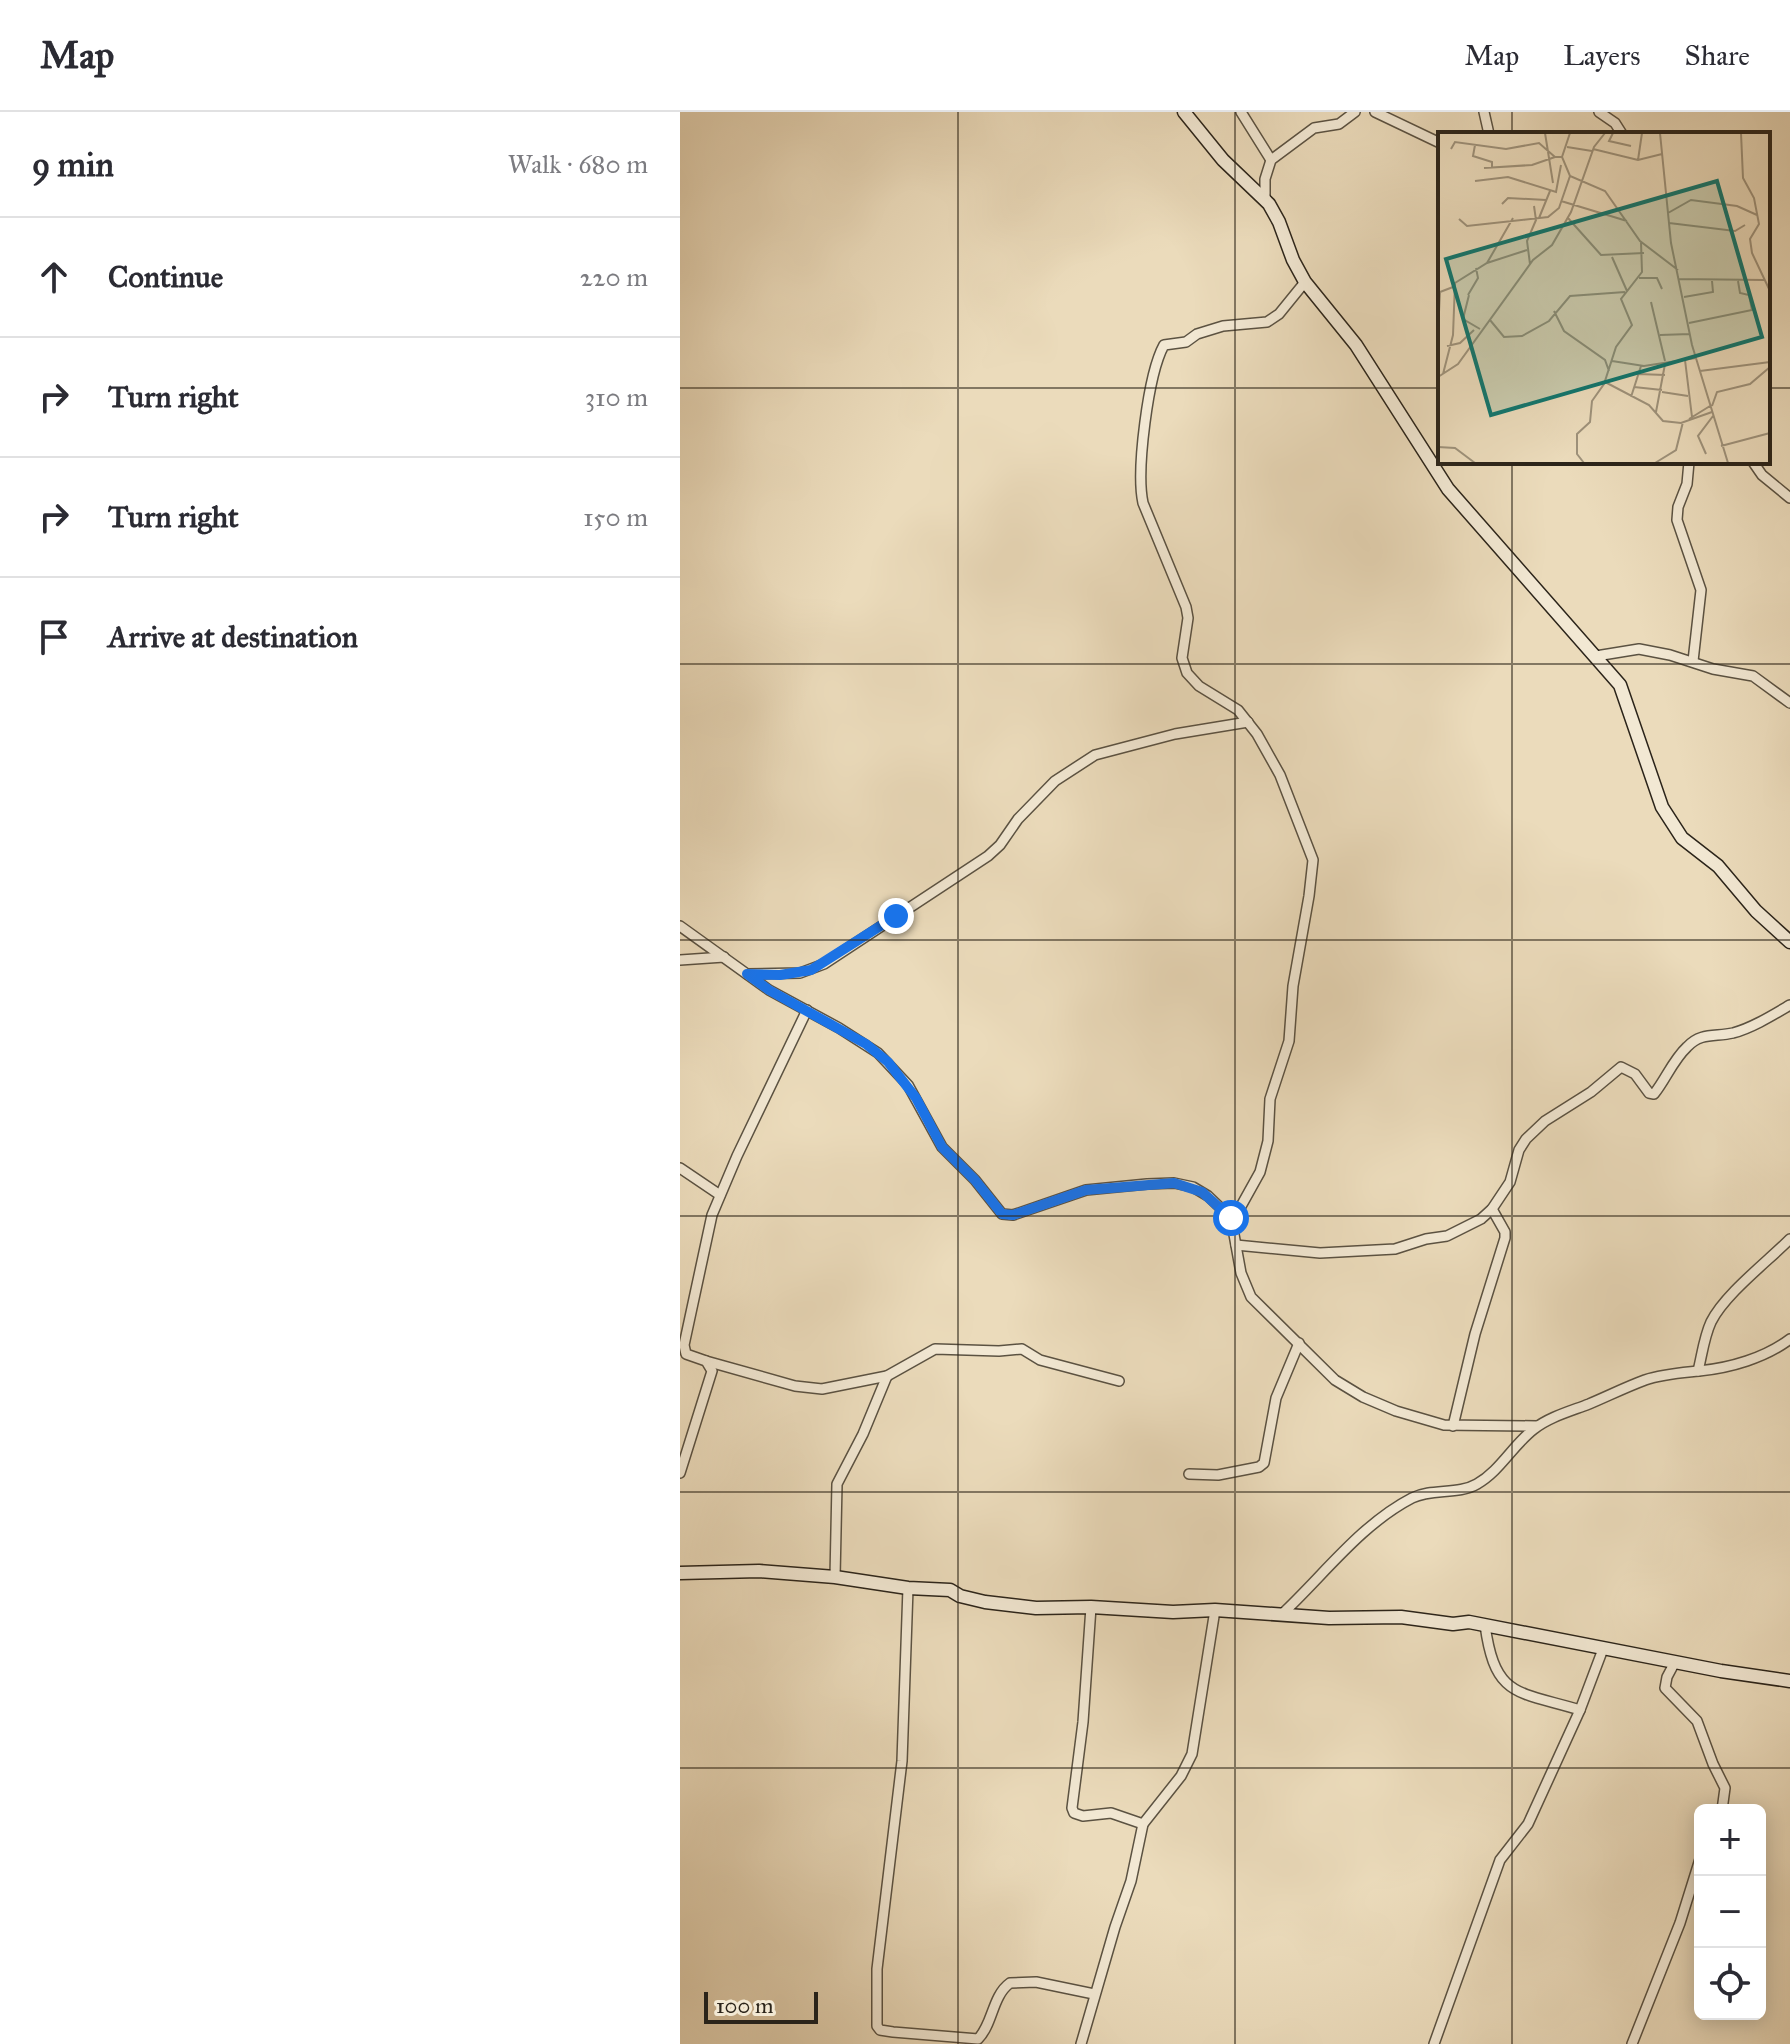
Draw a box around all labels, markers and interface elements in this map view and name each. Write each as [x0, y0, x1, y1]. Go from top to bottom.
text: Map [40, 32, 114, 78]
text: Map [1464, 38, 1519, 73]
text: Layers [1563, 38, 1641, 73]
text: Share [1685, 38, 1750, 73]
inset map [1438, 132, 1770, 464]
text: 9 min [32, 144, 114, 185]
text: Walk · 680 m [508, 148, 648, 180]
icon: ahead [32, 255, 76, 299]
text: Continue [108, 259, 223, 295]
text: 220 m [580, 261, 648, 293]
icon: right [32, 375, 76, 419]
text: Turn right [108, 379, 239, 415]
text: 310 m [585, 381, 648, 413]
icon: right [32, 495, 76, 539]
text: Turn right [108, 499, 239, 535]
text: 150 m [583, 501, 648, 533]
icon: arrive [32, 615, 76, 659]
text: Arrive at destination [108, 619, 358, 655]
route end [878, 898, 914, 934]
route start [1213, 1200, 1249, 1236]
map controls [1694, 1804, 1766, 2020]
button: + [1694, 1804, 1766, 1876]
button: − [1694, 1876, 1766, 1948]
button: locate [1694, 1948, 1766, 2020]
scale bar [704, 1988, 818, 2024]
text: 100 m [716, 1992, 773, 2019]

